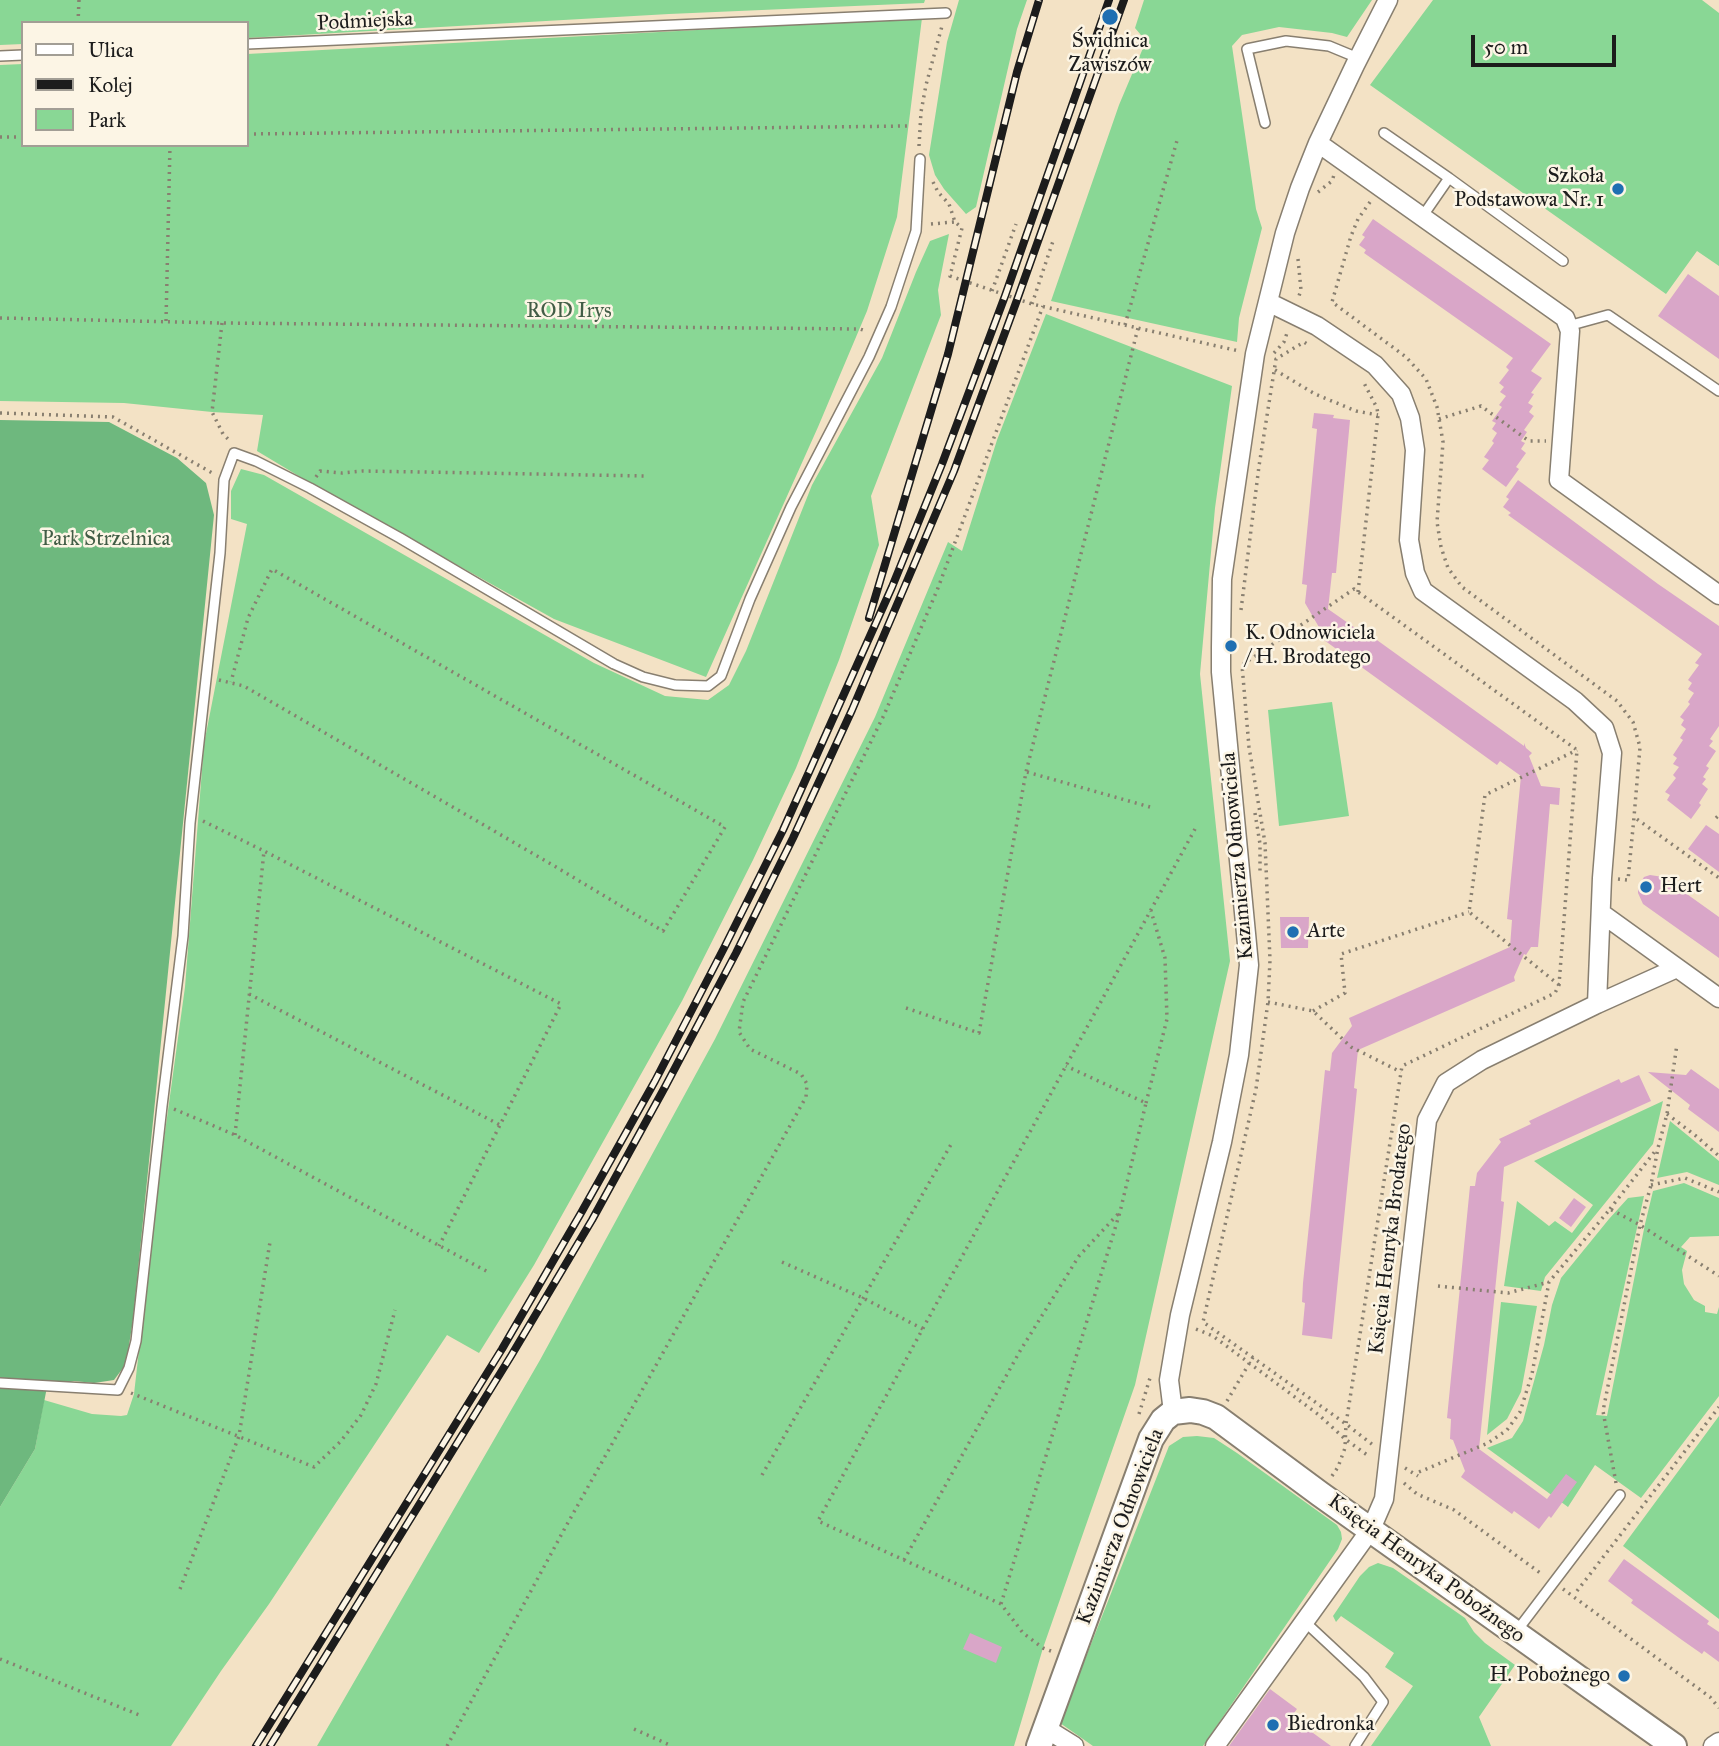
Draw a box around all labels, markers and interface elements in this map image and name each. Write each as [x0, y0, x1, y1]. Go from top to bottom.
street label: Podmiejska [316, 7, 414, 37]
marker: Świdnica Zawiszów [1100, 7, 1120, 27]
legend [21, 21, 248, 147]
scale bar [1474, 21, 1619, 65]
place label: Świdnica Zawiszów [1068, 29, 1152, 79]
text: 50 m [1484, 34, 1528, 60]
text: Ulica [88, 37, 134, 63]
text: Kolej [88, 72, 133, 98]
text: Park [88, 107, 126, 133]
place label: Szkoła Podstawowa Nr. 1 [1454, 164, 1604, 214]
marker: Szkoła Podstawowa Nr. 1 [1610, 181, 1626, 197]
park label: ROD Irys [526, 299, 612, 325]
park label: Park Strzelnica [42, 527, 170, 553]
place label: K. Odnowiciela / H. Brodatego [1245, 621, 1375, 671]
marker: K. Odnowiciela / H. Brodatego [1223, 638, 1239, 654]
street label: Kazimierza Odnowiciela [1216, 751, 1260, 961]
place label: Hert [1660, 874, 1702, 900]
marker: Hert [1638, 879, 1654, 895]
place label: Arte [1307, 919, 1345, 945]
marker: Arte [1285, 924, 1301, 940]
street label: Księcia Henryka Brodatego [1364, 1122, 1418, 1356]
street label: Kazimierza Odnowiciela [1072, 1425, 1170, 1629]
street label: Księcia Henryka Pobożnego [1323, 1489, 1529, 1649]
place label: H. Pobożnego [1489, 1663, 1610, 1689]
marker: H. Pobożnego [1616, 1668, 1632, 1684]
place label: Biedronka [1287, 1712, 1374, 1738]
marker: Biedronka [1265, 1717, 1281, 1733]

